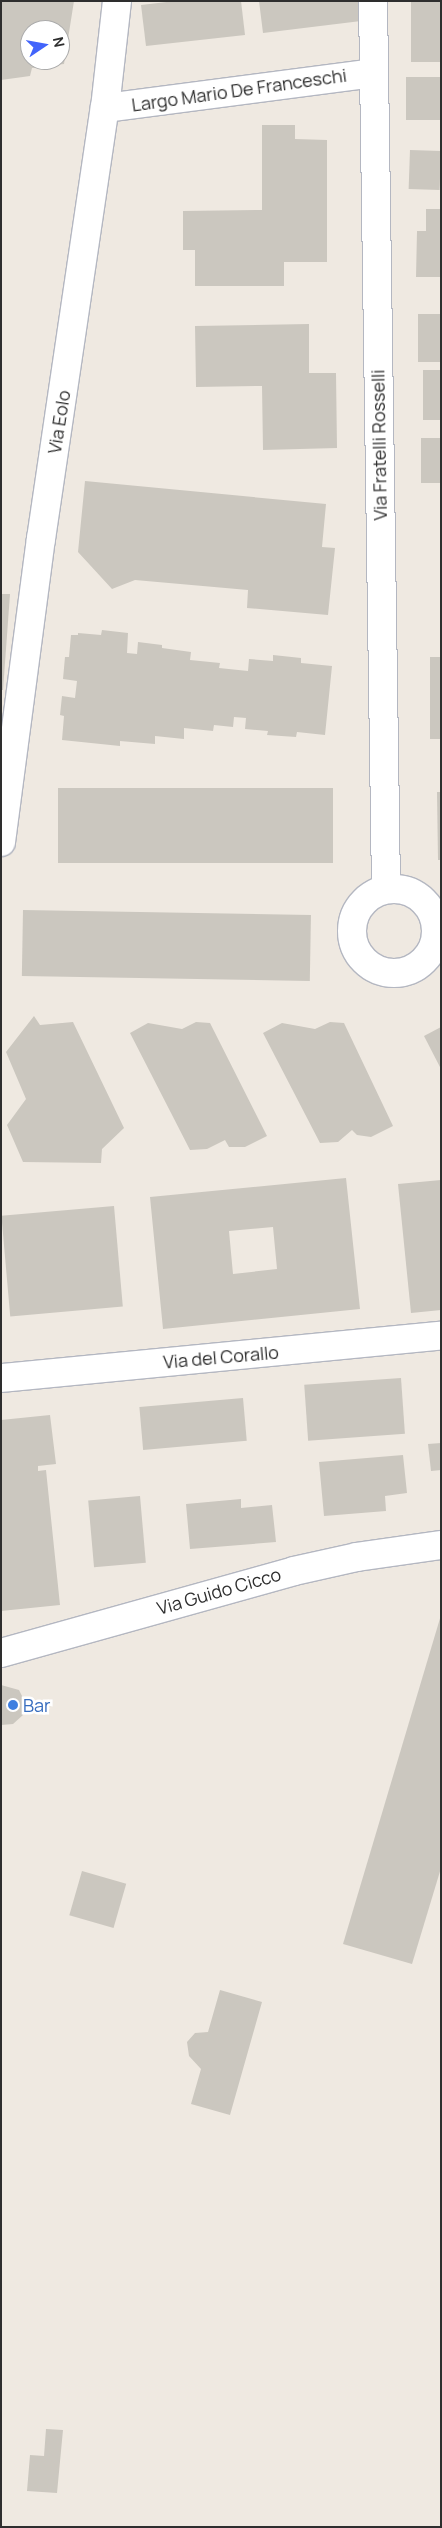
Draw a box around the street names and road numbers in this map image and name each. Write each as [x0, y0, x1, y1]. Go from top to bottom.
street label: Largo Mario De Franceschi [130, 64, 348, 116]
street label: Via Fratelli Rosselli [367, 369, 391, 521]
street label: Via Eolo [43, 389, 75, 455]
street label: Via del Corallo [162, 1341, 280, 1373]
street label: Via Guido Cicco [155, 1563, 283, 1619]

